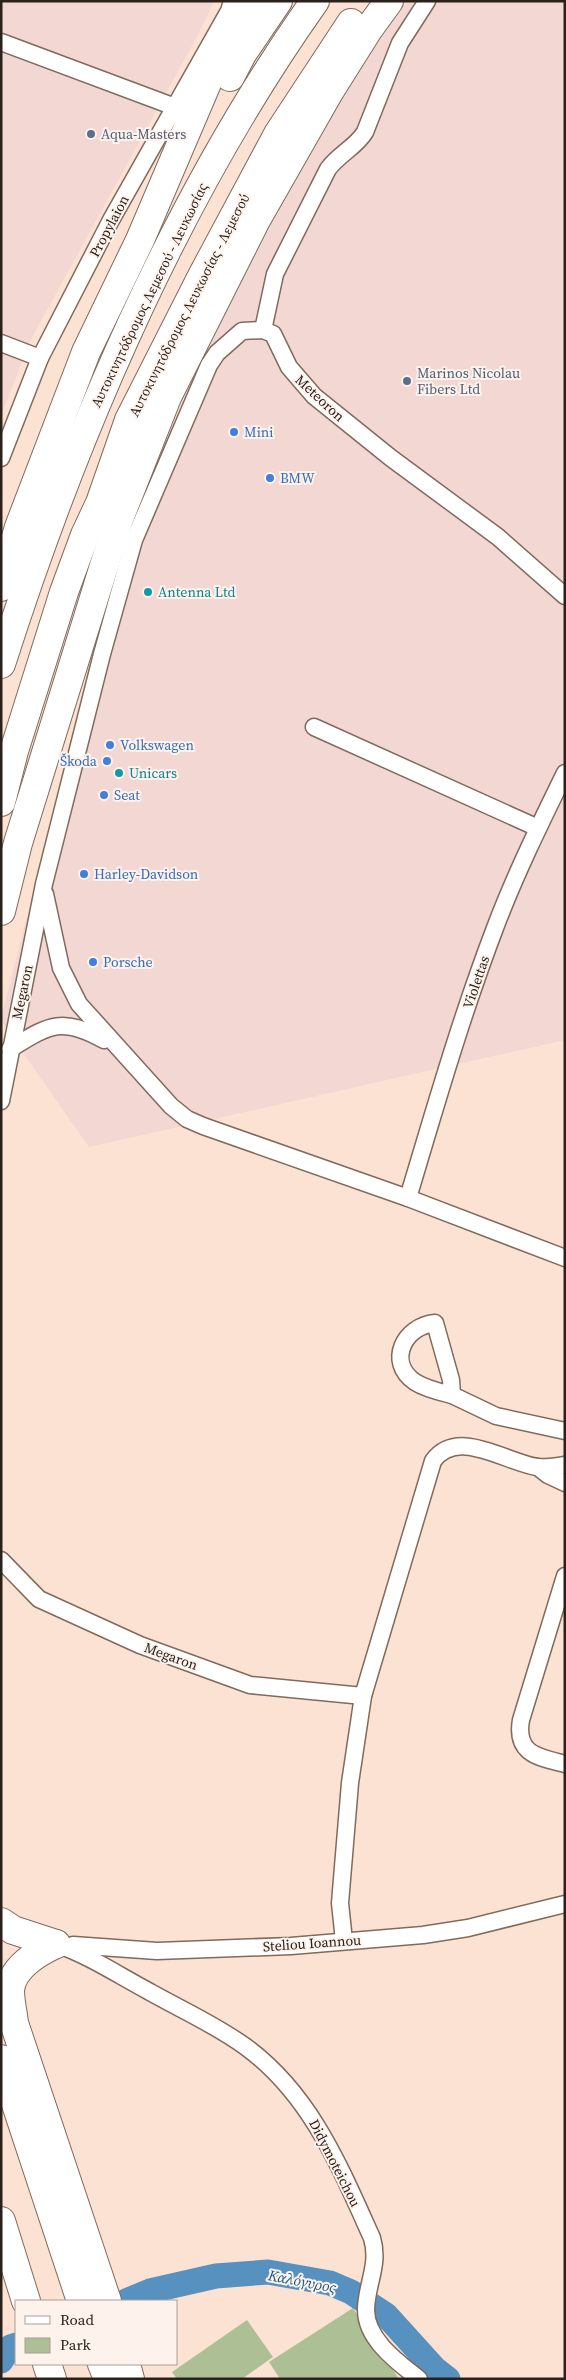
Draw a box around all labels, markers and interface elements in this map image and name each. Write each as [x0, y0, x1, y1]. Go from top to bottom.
place label: Aqua-Masters [101, 124, 186, 144]
marker: Aqua-Masters [85, 128, 97, 140]
street label: Αυτοκινητόδρομος Λεμεσού - Λευκωσίας [86, 179, 212, 411]
street label: Αυτοκινητόδρομος Λευκωσίας - Λεμεσού [124, 190, 254, 420]
street label: Propylaion [84, 191, 134, 261]
place label: Marinos Nicolau Fibers Ltd [417, 363, 520, 399]
street label: Meteoron [291, 370, 349, 426]
marker: Marinos Nicolau Fibers Ltd [401, 375, 413, 387]
place label: Mini [244, 422, 273, 442]
marker: Mini [228, 426, 240, 438]
place label: BMW [280, 468, 315, 488]
marker: BMW [264, 472, 276, 484]
place label: Antenna Ltd [158, 582, 236, 602]
marker: Antenna Ltd [142, 586, 154, 598]
place label: Volkswagen [120, 735, 194, 755]
marker: Volkswagen [104, 739, 116, 751]
place label: Škoda [60, 751, 98, 771]
marker: Škoda [101, 755, 113, 767]
place label: Unicars [129, 763, 177, 783]
marker: Unicars [113, 767, 125, 779]
place label: Seat [114, 785, 140, 805]
marker: Seat [98, 789, 110, 801]
place label: Harley-Davidson [94, 864, 199, 884]
marker: Harley-Davidson [78, 868, 90, 880]
place label: Porsche [103, 952, 153, 972]
street label: Violettas [458, 953, 494, 1011]
marker: Porsche [87, 956, 99, 968]
street label: Megaron [6, 962, 38, 1021]
street label: Megaron [142, 1637, 201, 1675]
street label: Steliou Ioannou [262, 1930, 362, 1956]
street label: Didymoteichou [304, 2116, 366, 2210]
water label: Καλόγυρος [266, 2264, 339, 2298]
legend [15, 2300, 178, 2365]
text: Road [60, 2309, 94, 2330]
text: Park [60, 2334, 92, 2355]

